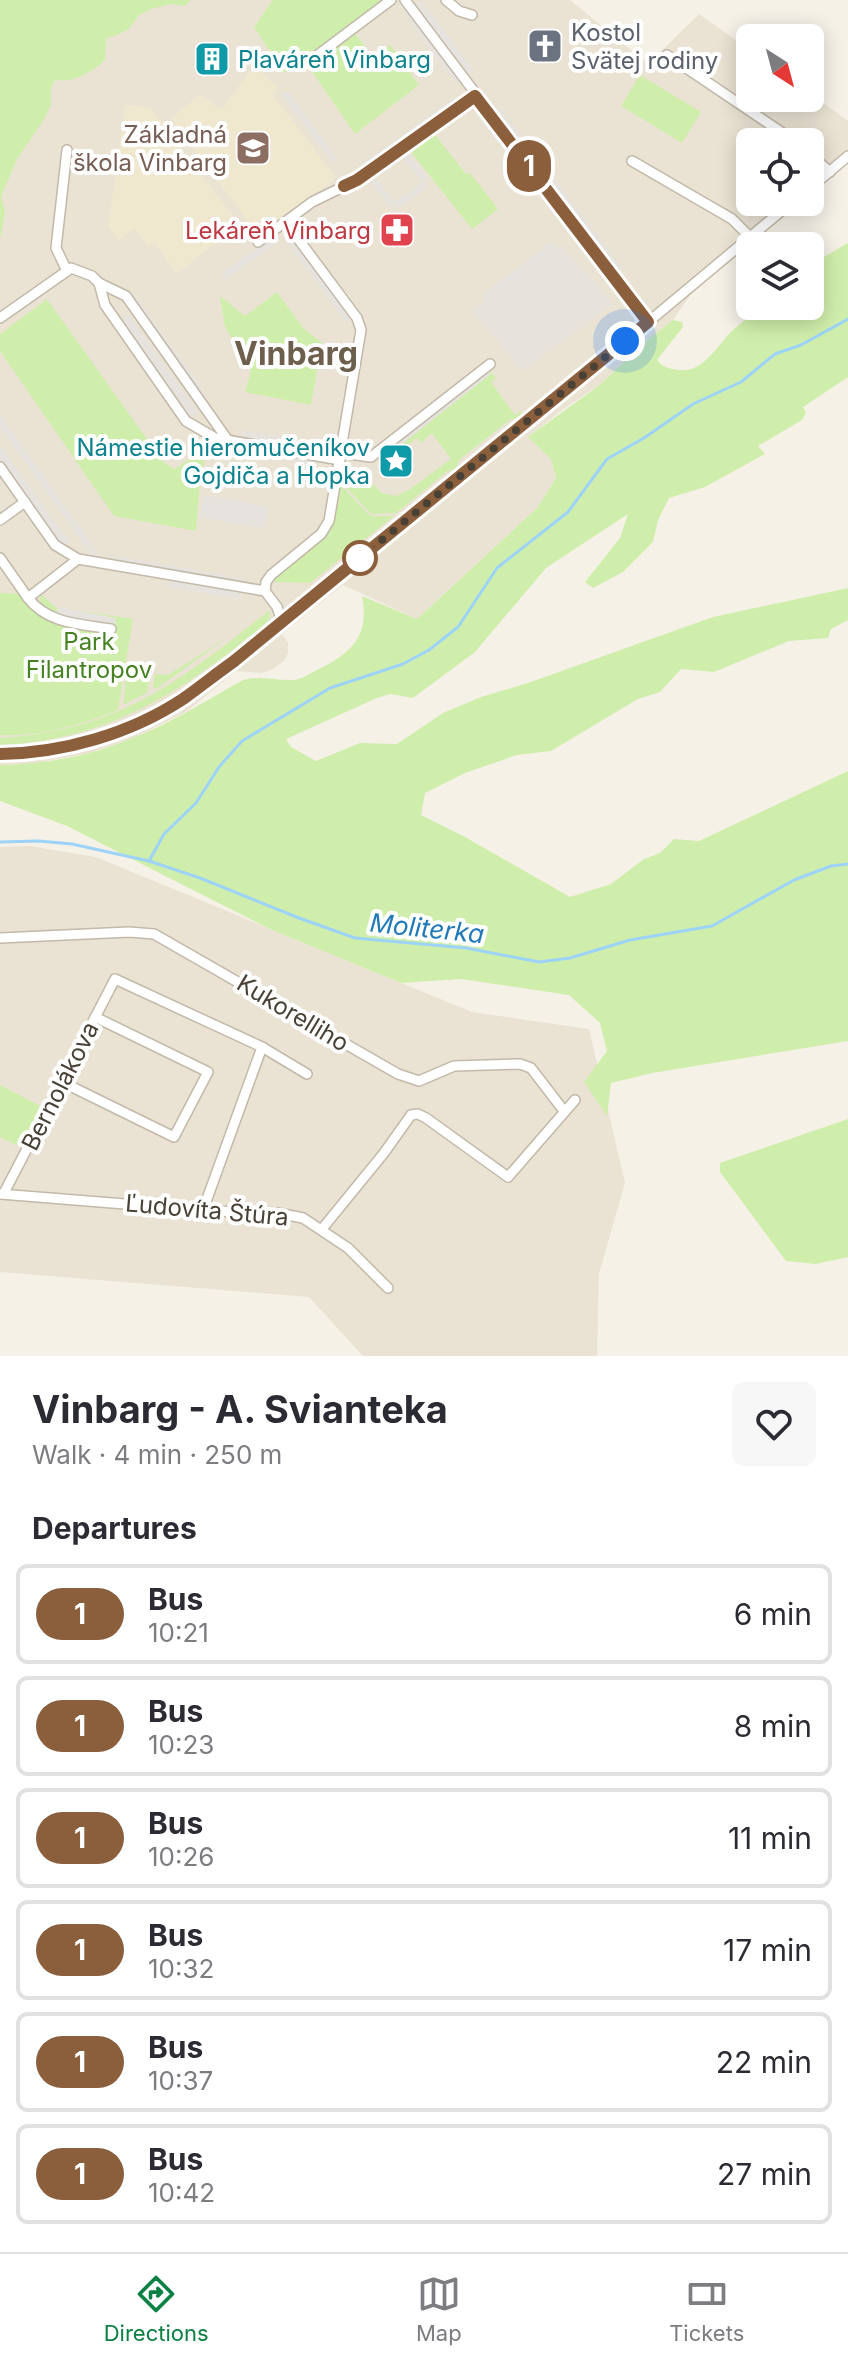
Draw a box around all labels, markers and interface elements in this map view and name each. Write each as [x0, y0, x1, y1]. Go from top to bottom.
place label: Kostol Svätej rodiny [571, 18, 718, 75]
north arrow [736, 24, 824, 112]
map controls [736, 24, 824, 320]
church icon: Kostol Svätej rodiny [526, 27, 564, 65]
building icon: Plaváreň Vinbarg [193, 40, 231, 78]
place label: Plaváreň Vinbarg [238, 45, 431, 74]
place label: Základná škola Vinbarg [73, 120, 227, 177]
button: locate [736, 128, 824, 216]
school or university icon: Základná škola Vinbarg [234, 129, 272, 167]
line badge: 1 [503, 140, 555, 192]
text: 1 [523, 149, 535, 183]
pharmacy icon: Lekáreň Vinbarg [378, 211, 416, 249]
place label: Lekáreň Vinbarg [185, 216, 371, 245]
button: layers [736, 232, 824, 320]
your location [605, 321, 645, 361]
district label: Vinbarg [234, 334, 358, 373]
place label: Námestie hieromučeníkov Gojdiča a Hopka [76, 433, 370, 490]
place icon: Námestie hieromučeníkov Gojdiča a Hopka [377, 442, 415, 480]
unlabelled marker [343, 541, 377, 575]
park label: Park Filantropov [26, 627, 152, 684]
water label: Moliterka [368, 907, 486, 949]
street label: Kukorelliho [232, 968, 354, 1058]
street label: Bernolákova [15, 1017, 105, 1155]
street label: Ľudovíta Štúra [124, 1187, 290, 1232]
button: heart [732, 1382, 816, 1466]
text: Vinbarg - A. Svianteka [32, 1386, 448, 1432]
text: Walk · 4 min · 250 m [32, 1439, 282, 1470]
text: Departures [32, 1510, 197, 1546]
text: Bus [148, 1581, 203, 1617]
text: 6 min [734, 1596, 812, 1632]
text: 1 [74, 1597, 86, 1631]
text: 10:21 [148, 1617, 209, 1648]
text: Bus [148, 1693, 203, 1729]
text: 8 min [734, 1708, 812, 1744]
text: 1 [74, 1709, 86, 1743]
text: 10:23 [148, 1729, 214, 1760]
text: Bus [148, 1805, 203, 1841]
text: 11 min [728, 1820, 812, 1856]
text: 1 [74, 1821, 86, 1855]
text: 10:26 [148, 1841, 214, 1872]
text: Bus [148, 1917, 203, 1953]
text: 17 min [723, 1932, 812, 1968]
text: 1 [74, 1933, 86, 1967]
text: 10:32 [148, 1953, 214, 1984]
text: Bus [148, 2029, 203, 2065]
text: 22 min [716, 2044, 812, 2080]
text: 1 [74, 2045, 86, 2079]
text: 10:37 [148, 2065, 213, 2096]
text: Bus [148, 2141, 203, 2177]
text: 27 min [717, 2156, 812, 2192]
text: 1 [74, 2157, 86, 2191]
text: 10:42 [148, 2177, 215, 2208]
tab: Directions [104, 2272, 209, 2346]
tab: Map [416, 2272, 462, 2346]
tab: Tickets [669, 2272, 744, 2346]

